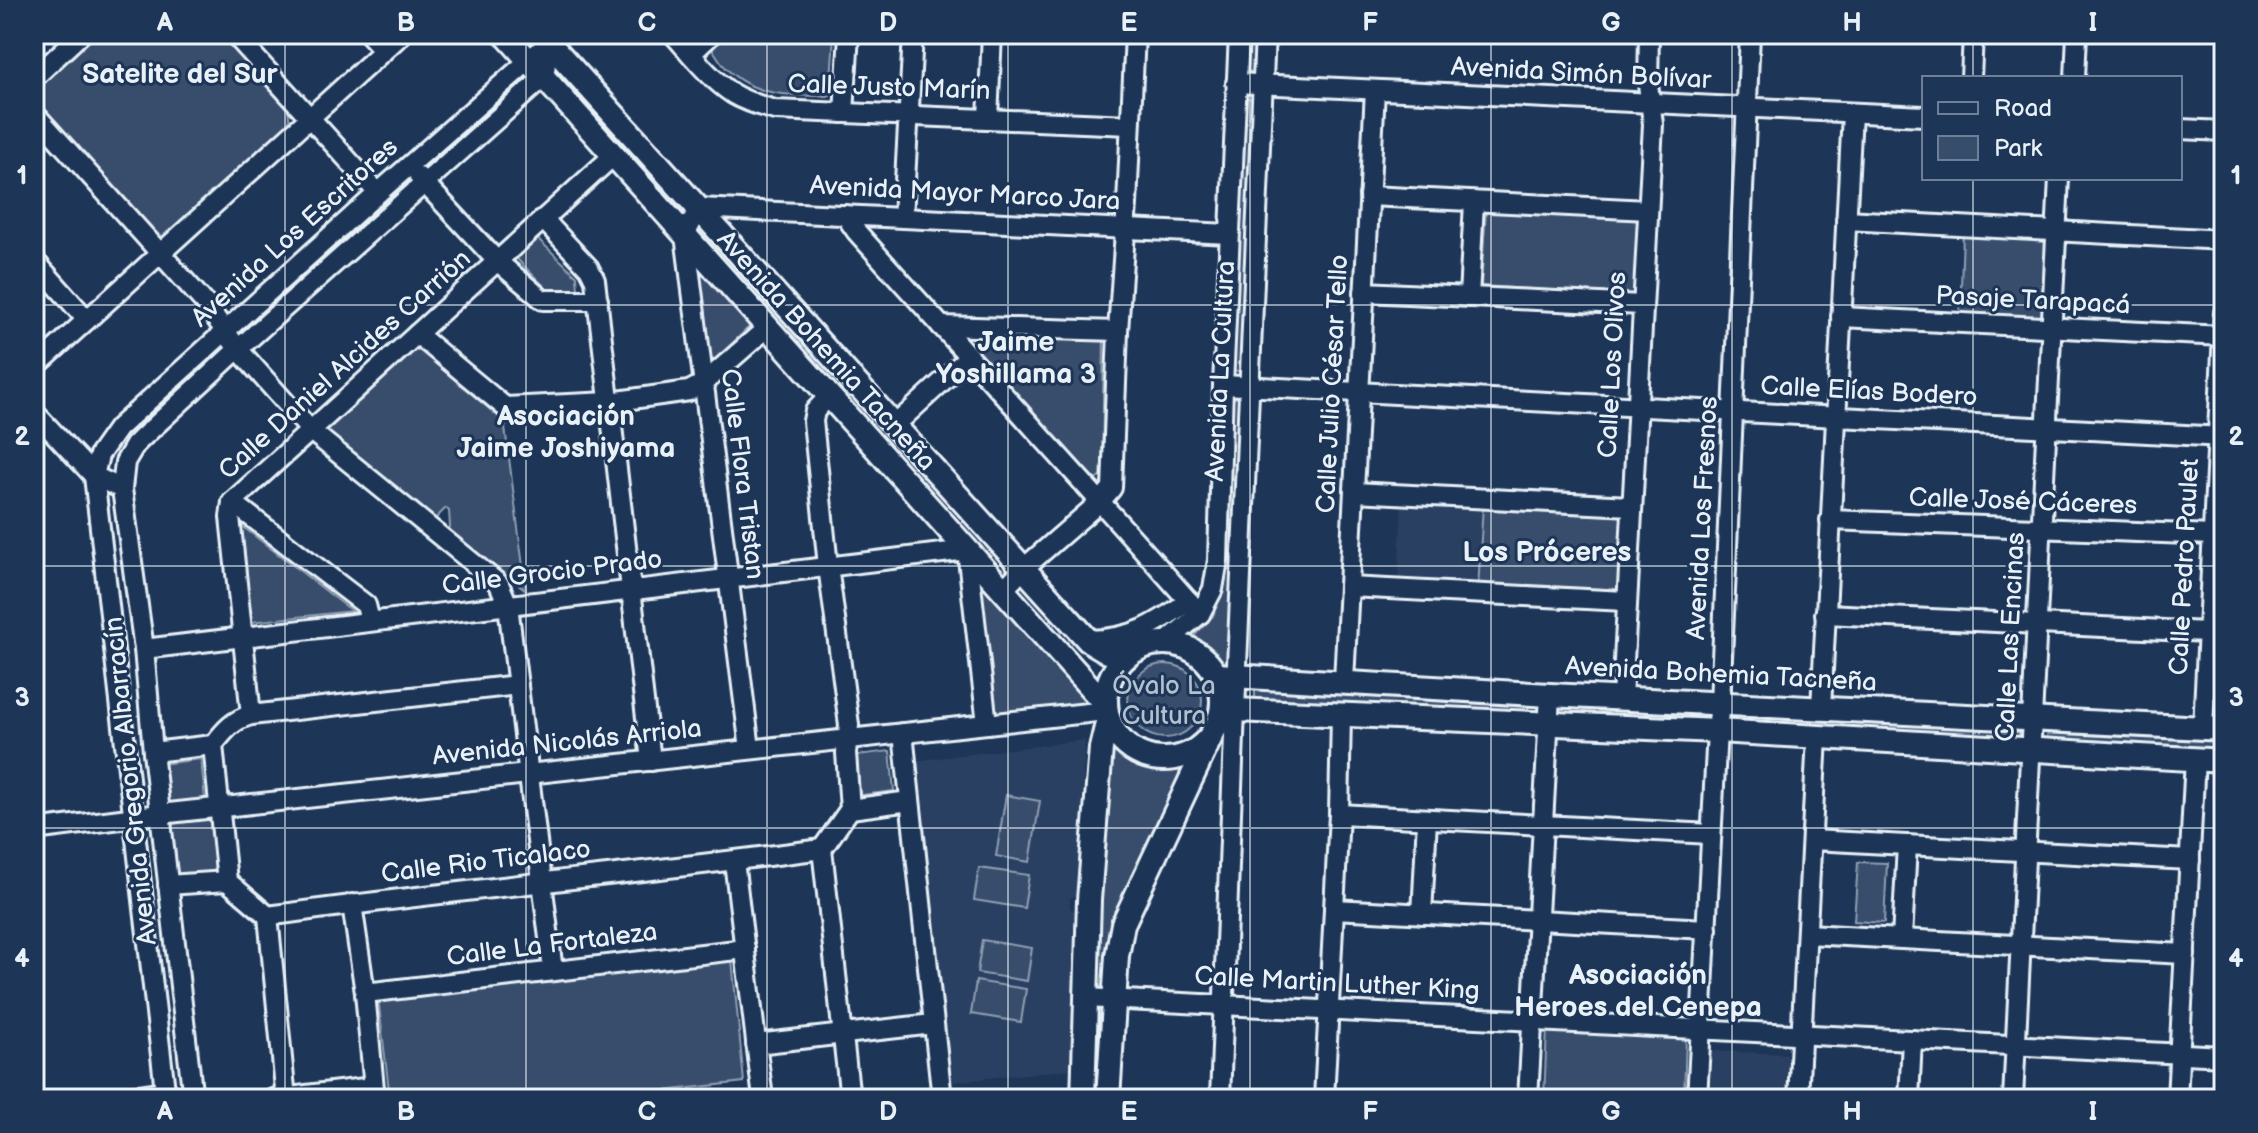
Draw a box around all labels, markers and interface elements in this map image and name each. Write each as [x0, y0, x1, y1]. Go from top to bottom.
text: A [156, 8, 173, 39]
text: B [397, 8, 415, 39]
text: C [638, 8, 656, 39]
text: D [879, 8, 897, 39]
text: E [1121, 8, 1138, 39]
text: F [1362, 8, 1378, 39]
text: G [1601, 8, 1621, 39]
text: H [1842, 8, 1862, 39]
text: I [2089, 8, 2097, 39]
street label: Avenida Simón Bolívar [1450, 52, 1712, 96]
district label: Satelite del Sur [82, 58, 279, 91]
street label: Calle Justo Marín [787, 69, 991, 107]
legend [1922, 76, 2182, 180]
text: Road [1994, 94, 2052, 123]
street label: Avenida Los Escritores [185, 132, 405, 334]
text: Park [1994, 134, 2042, 163]
text: 1 [17, 161, 27, 192]
text: 1 [2231, 161, 2241, 192]
street label: Avenida Mayor Marco Jara [809, 170, 1121, 218]
street label: Avenida Bohemia Tacneña [710, 225, 942, 477]
street label: Calle Daniel Alcides Carrión [213, 244, 477, 486]
street label: Calle Julio César Tello [1311, 254, 1355, 514]
street label: Avenida La Cultura [1200, 260, 1242, 482]
street label: Calle Los Olivos [1593, 271, 1633, 459]
street label: Pasaje Tarapacá [1935, 280, 2131, 322]
district label: Jaime Yoshillama 3 [936, 326, 1096, 391]
street label: Calle Flora Tristan [714, 367, 770, 581]
street label: Calle Elías Bodero [1760, 371, 1978, 413]
street label: Avenida Los Fresnos [1681, 395, 1725, 641]
district label: Asociación Jaime Joshiyama [457, 400, 675, 465]
text: 2 [14, 422, 30, 453]
text: 2 [2228, 422, 2244, 453]
street label: Calle Pedro Paulet [2164, 458, 2206, 676]
street label: Calle José Cáceres [1908, 483, 2138, 521]
street label: Calle Las Encinas [1990, 531, 2032, 743]
district label: Los Próceres [1463, 536, 1631, 569]
street label: Calle Grocio Prado [440, 544, 664, 602]
street label: Avenida Gregorio Albarracín [98, 615, 164, 947]
street label: Avenida Bohemia Tacneña [1564, 651, 1878, 699]
park label: Óvalo La Cultura [1112, 670, 1216, 732]
text: 3 [14, 683, 30, 714]
text: 3 [2228, 683, 2244, 714]
street label: Avenida Nicolás Arriola [431, 713, 703, 773]
street label: Calle Rio Ticalaco [379, 834, 593, 890]
street label: Calle La Fortaleza [445, 917, 659, 973]
text: 4 [14, 944, 30, 975]
text: 4 [2228, 944, 2244, 975]
district label: Asociación Heroes del Cenepa [1514, 959, 1762, 1024]
street label: Calle Martin Luther King [1193, 961, 1481, 1007]
text: A [156, 1097, 173, 1128]
text: B [397, 1097, 415, 1128]
text: C [638, 1097, 656, 1128]
text: D [879, 1097, 897, 1128]
text: E [1121, 1097, 1138, 1128]
text: F [1362, 1097, 1378, 1128]
text: G [1601, 1097, 1621, 1128]
text: H [1842, 1097, 1862, 1128]
text: I [2089, 1097, 2097, 1128]

